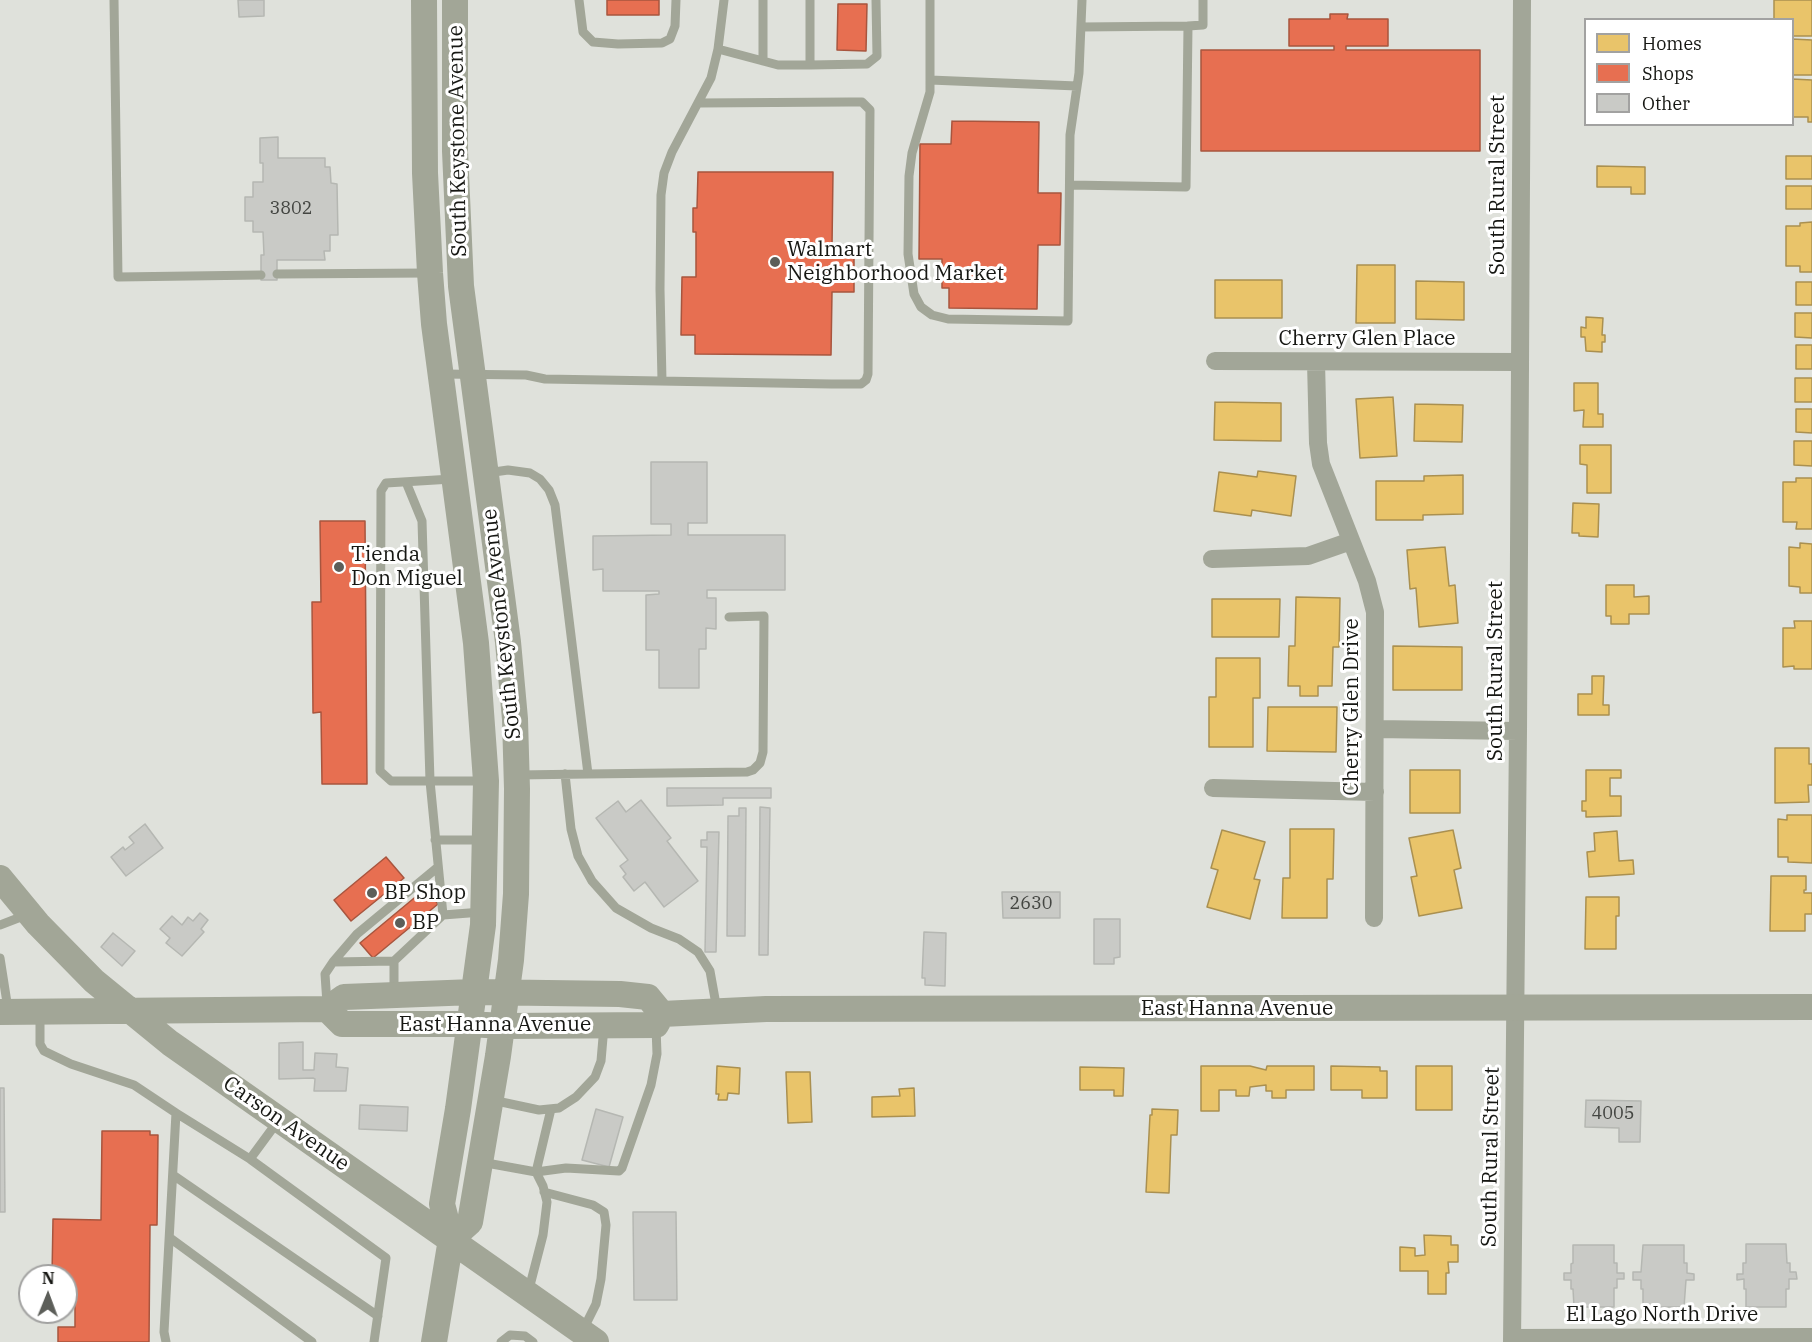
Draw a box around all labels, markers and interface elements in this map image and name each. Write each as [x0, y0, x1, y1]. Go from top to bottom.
legend [1584, 18, 1794, 126]
street label: South Keystone Avenue [443, 25, 473, 257]
text: Homes [1642, 32, 1702, 55]
text: Shops [1642, 62, 1694, 85]
text: Other [1642, 92, 1690, 115]
street label: South Rural Street [1485, 95, 1511, 275]
house number: 3802 [269, 198, 313, 220]
place label: Walmart Neighborhood Market [787, 237, 1004, 287]
marker: Walmart Neighborhood Market [768, 255, 782, 269]
street label: Cherry Glen Place [1278, 326, 1456, 352]
street label: South Keystone Avenue [477, 507, 527, 741]
place label: Tienda Don Miguel [351, 542, 463, 592]
marker: Tienda Don Miguel [332, 560, 346, 574]
street label: South Rural Street [1483, 581, 1509, 761]
street label: Cherry Glen Drive [1339, 618, 1365, 796]
place label: BP Shop [384, 880, 466, 906]
marker: BP Shop [365, 886, 379, 900]
house number: 2630 [1009, 893, 1053, 915]
place label: BP [412, 910, 439, 936]
marker: BP [393, 916, 407, 930]
street label: East Hanna Avenue [1141, 996, 1333, 1022]
street label: East Hanna Avenue [399, 1012, 591, 1038]
street label: South Rural Street [1477, 1067, 1505, 1247]
street label: Carson Avenue [218, 1071, 354, 1177]
house number: 4005 [1591, 1103, 1635, 1125]
north arrow [18, 1264, 78, 1324]
text: N [42, 1268, 55, 1288]
street label: El Lago North Drive [1566, 1302, 1758, 1328]

